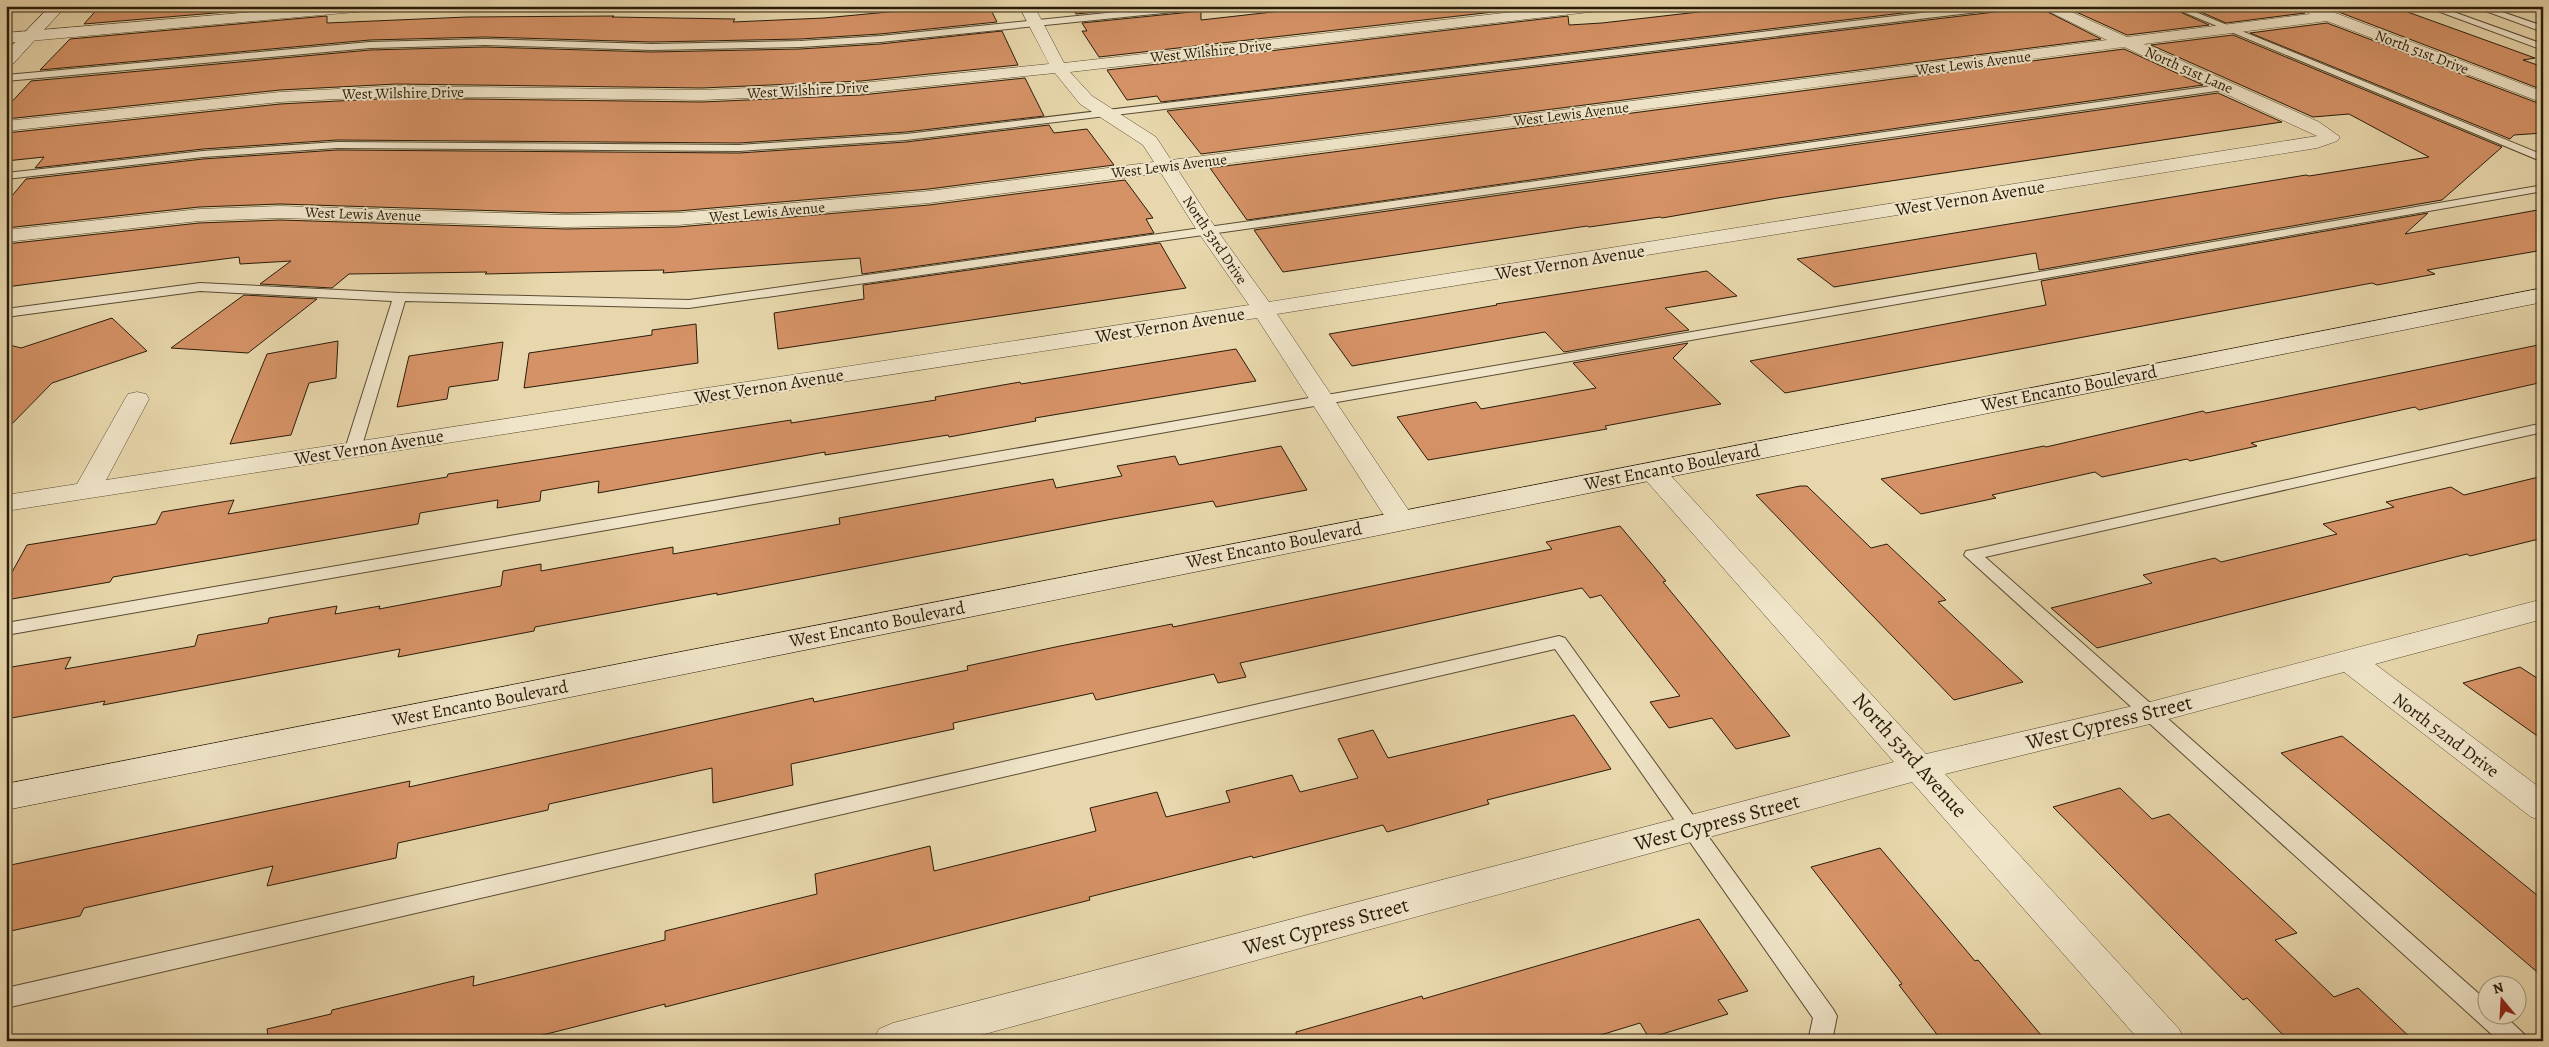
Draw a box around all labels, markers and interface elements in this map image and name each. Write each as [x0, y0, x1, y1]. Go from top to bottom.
street label: North 51st Drive [2372, 25, 2472, 79]
street label: West Wilshire Drive [1148, 35, 1273, 67]
street label: North 51st Lane [2142, 42, 2237, 99]
street label: West Lewis Avenue [1913, 46, 2032, 80]
street label: West Wilshire Drive [746, 77, 870, 103]
street label: West Wilshire Drive [341, 82, 464, 104]
street label: West Lewis Avenue [1511, 97, 1630, 131]
street label: West Lewis Avenue [1109, 149, 1228, 183]
street label: West Vernon Avenue [1893, 174, 2046, 222]
street label: North 53rd Drive [1178, 192, 1252, 288]
street label: West Lewis Avenue [707, 197, 826, 227]
street label: West Lewis Avenue [304, 202, 422, 226]
street label: West Vernon Avenue [1493, 238, 1646, 286]
street label: West Vernon Avenue [1093, 301, 1246, 349]
street label: West Encanto Boulevard [1978, 359, 2159, 417]
street label: West Vernon Avenue [692, 362, 845, 410]
street label: West Vernon Avenue [292, 423, 445, 471]
street label: West Encanto Boulevard [1581, 438, 1762, 496]
street label: West Encanto Boulevard [1183, 516, 1364, 574]
street label: West Encanto Boulevard [786, 595, 967, 653]
street label: West Encanto Boulevard [389, 674, 570, 732]
street label: North 53rd Avenue [1846, 687, 1974, 823]
street label: North 52nd Drive [2388, 687, 2504, 783]
street label: West Cypress Street [2022, 688, 2195, 756]
street label: West Cypress Street [1630, 786, 1803, 858]
street label: West Cypress Street [1239, 890, 1412, 962]
north arrow [2476, 974, 2526, 1024]
text: N [2490, 978, 2506, 999]

